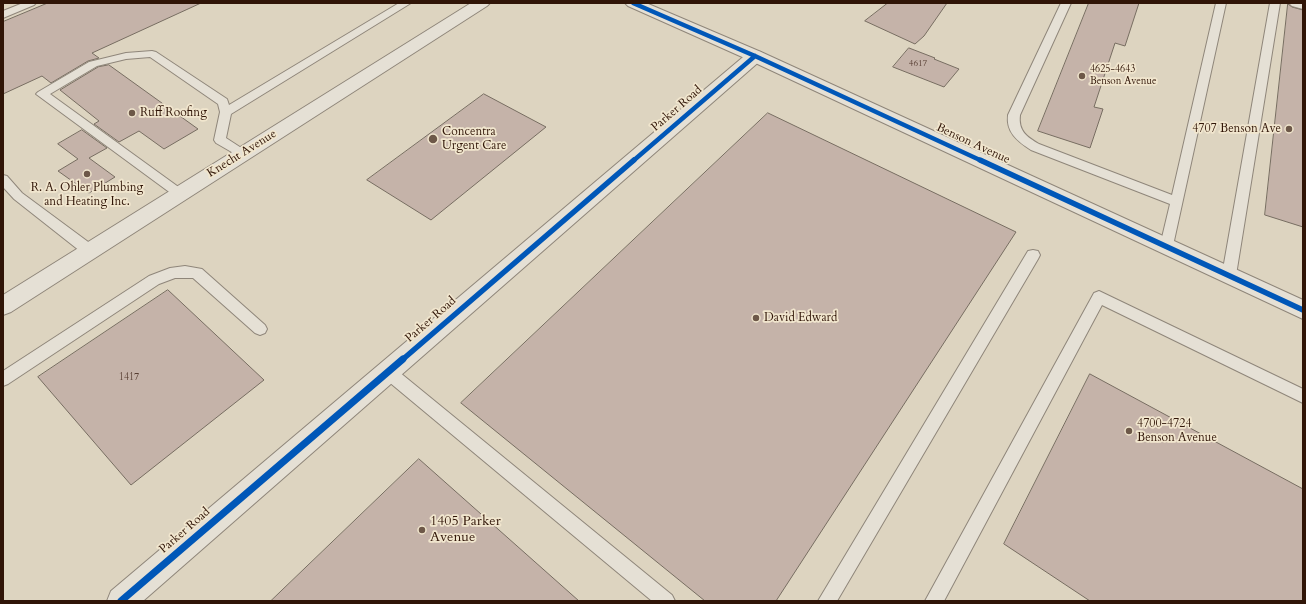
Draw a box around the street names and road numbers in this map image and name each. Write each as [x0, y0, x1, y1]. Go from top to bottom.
street label: Parker Road [649, 83, 705, 135]
street label: Benson Avenue [934, 121, 1012, 167]
street label: Knecht Avenue [205, 127, 279, 181]
street label: Parker Road [403, 294, 459, 346]
street label: Parker Road [157, 505, 213, 557]

